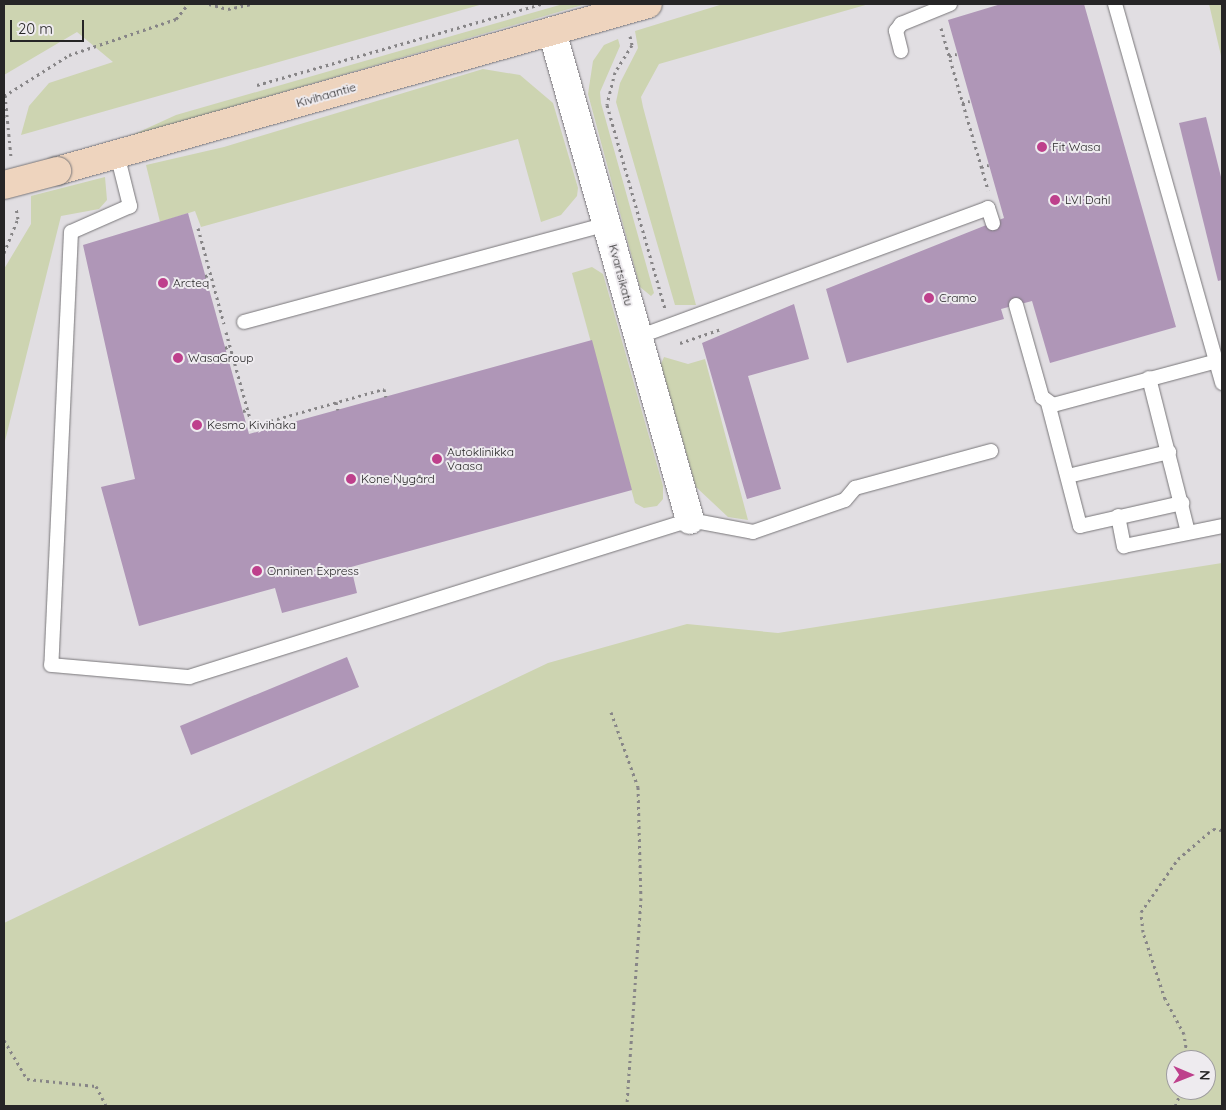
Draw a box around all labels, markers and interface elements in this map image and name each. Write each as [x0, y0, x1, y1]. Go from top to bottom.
scale bar [12, 10, 86, 42]
text: 20 m [18, 19, 53, 38]
street label: Kivihaantie [294, 80, 358, 110]
place label: Fit Wasa [1052, 140, 1100, 154]
marker: Fit Wasa [1036, 141, 1048, 153]
place label: LVI Dahl [1065, 193, 1111, 207]
marker: LVI Dahl [1049, 194, 1061, 206]
street label: Kvartsikatu [606, 243, 636, 307]
place label: Arcteq [173, 276, 209, 290]
marker: Arcteq [157, 277, 169, 289]
place label: Cramo [939, 291, 977, 305]
marker: Cramo [923, 292, 935, 304]
place label: WasaGroup [188, 351, 254, 365]
marker: WasaGroup [172, 352, 184, 364]
place label: Kesmo Kivihaka [207, 418, 296, 432]
marker: Kesmo Kivihaka [191, 419, 203, 431]
place label: Autoklinikka Vaasa [447, 445, 514, 473]
marker: Autoklinikka Vaasa [431, 453, 443, 465]
place label: Kone Nygård [361, 472, 435, 486]
marker: Kone Nygård [345, 473, 357, 485]
place label: Onninen Express [267, 564, 359, 578]
marker: Onninen Express [251, 565, 263, 577]
north arrow [1166, 1050, 1216, 1100]
text: N [1196, 1070, 1214, 1081]

